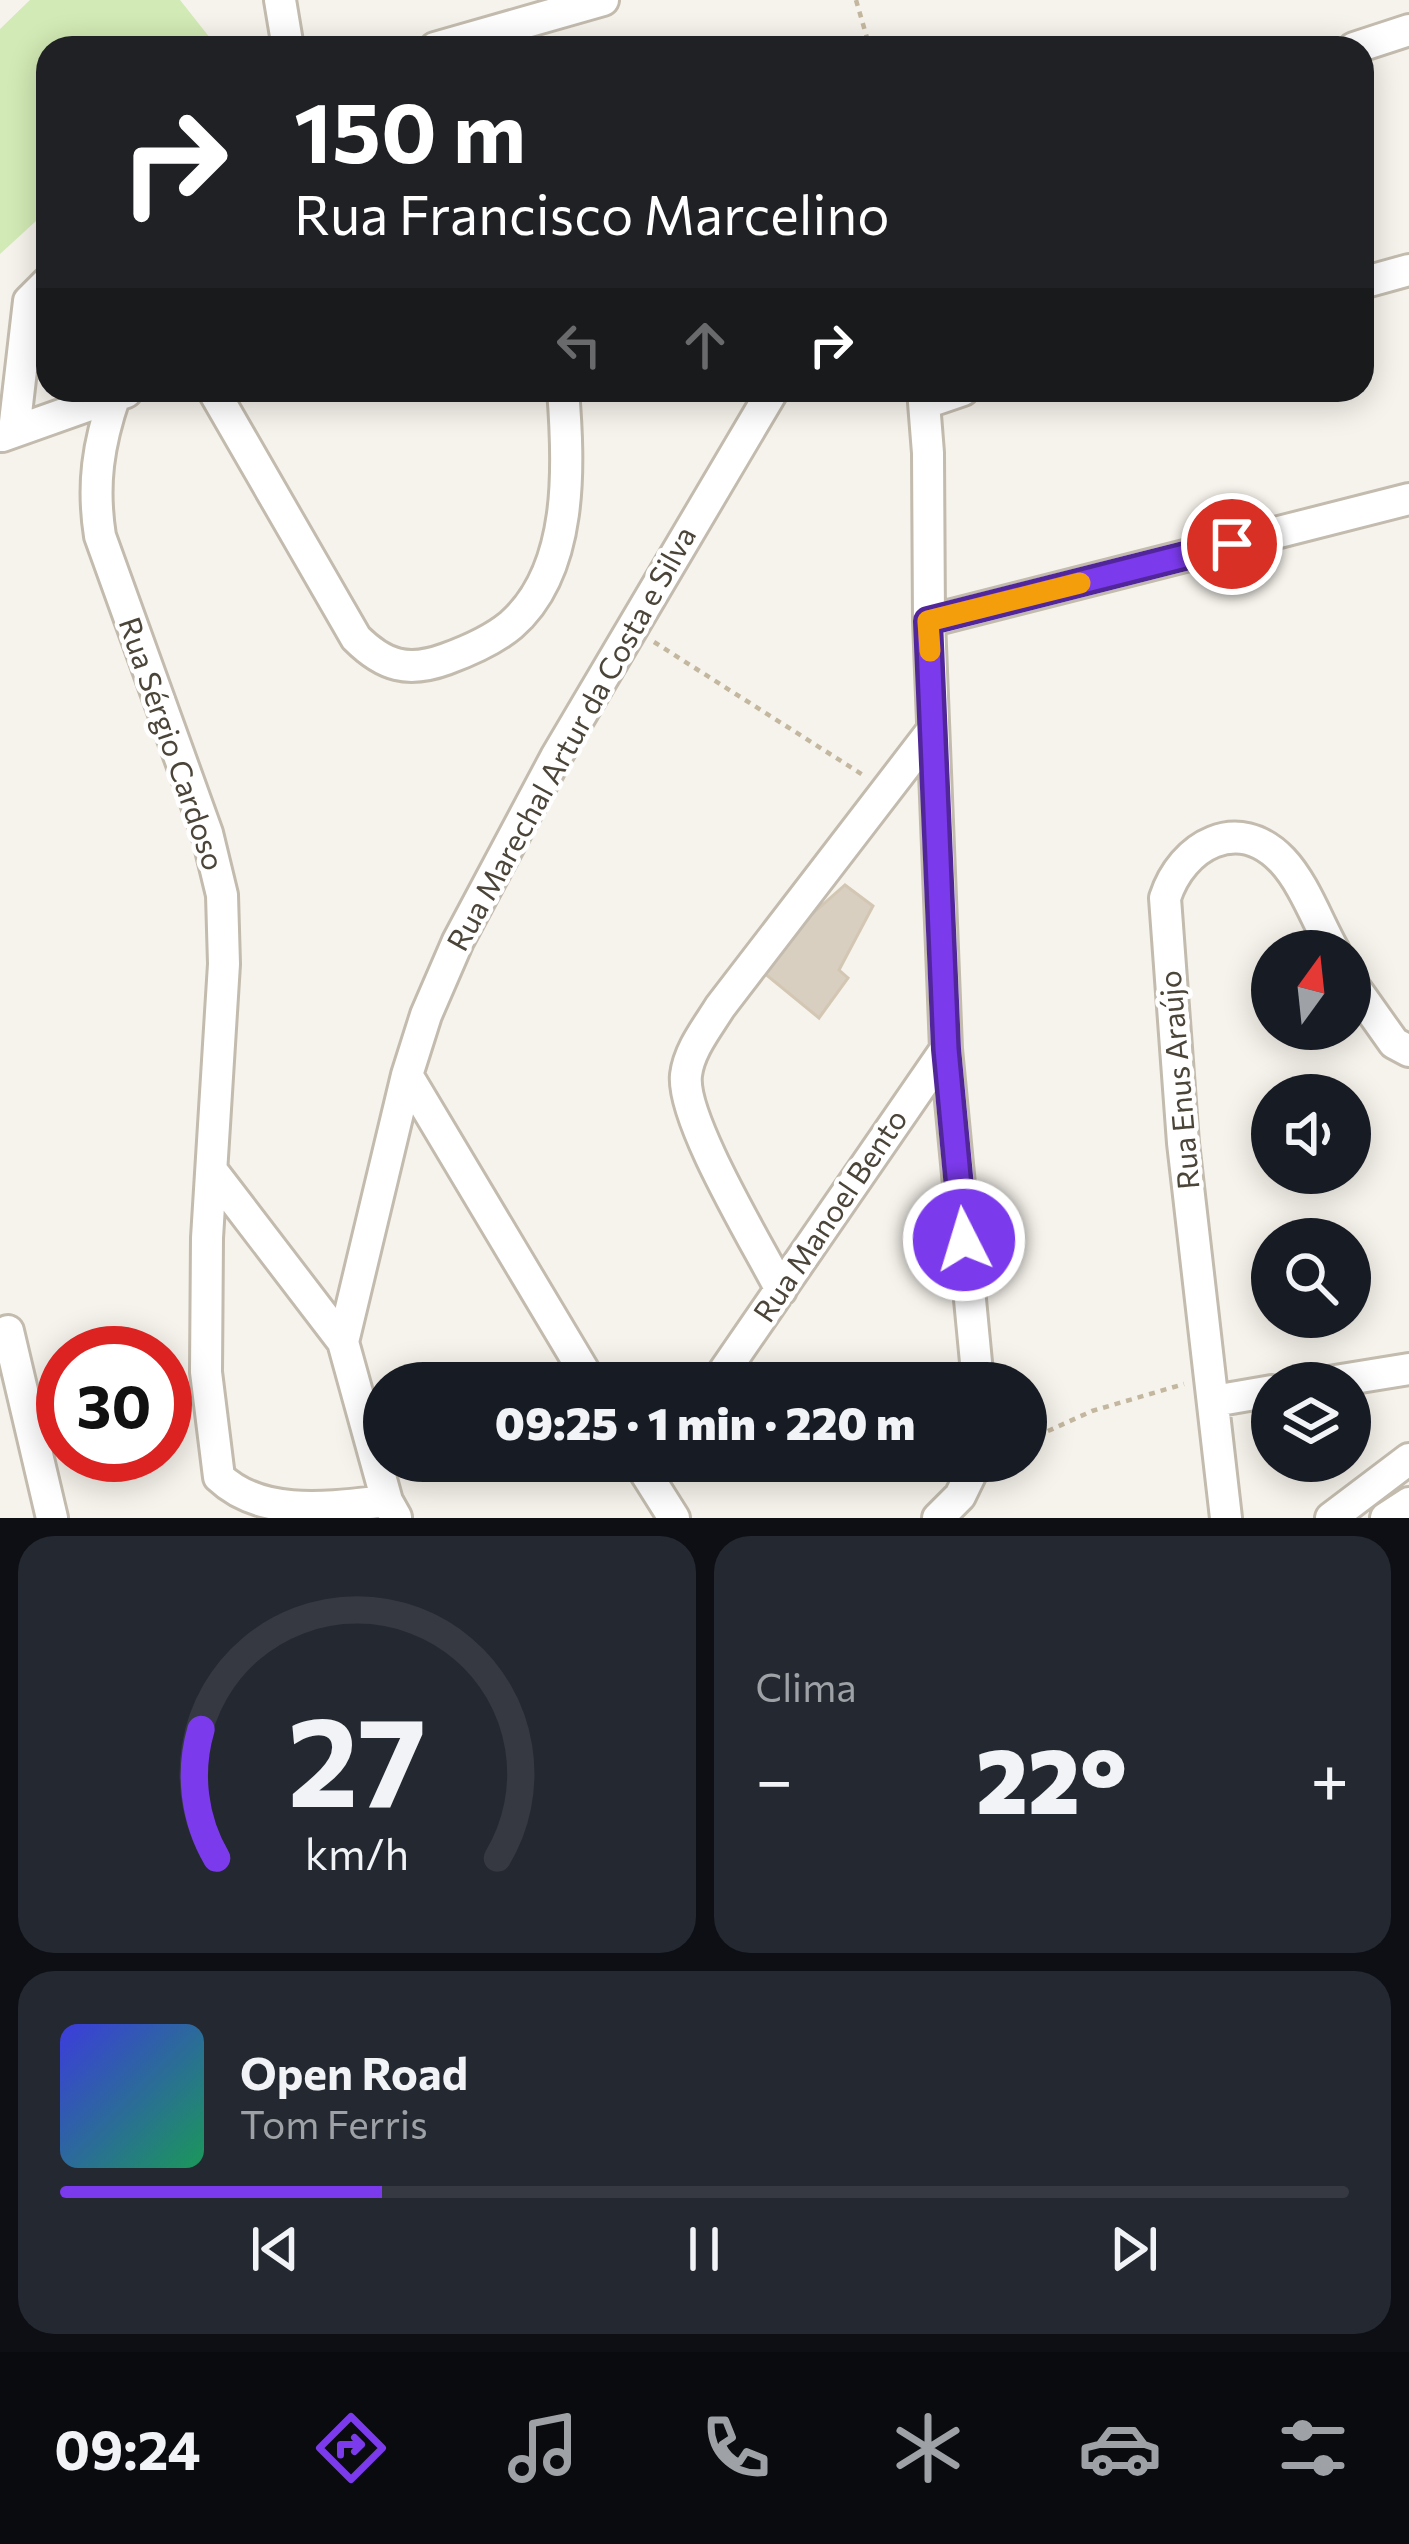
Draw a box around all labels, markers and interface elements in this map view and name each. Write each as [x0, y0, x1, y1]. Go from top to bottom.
text: 150 m [294, 78, 526, 180]
icon: right [96, 84, 252, 240]
text: Rua Francisco Marcelino [294, 180, 890, 246]
icon: left [546, 312, 612, 378]
icon: ahead [672, 312, 738, 378]
icon: right [798, 312, 864, 378]
pin [1181, 493, 1283, 595]
icon: arrive [1199, 511, 1265, 577]
street label: Rua Marechal Artur da Costa e Silva [437, 519, 702, 956]
street label: Rua Sérgio Cardoso [113, 612, 234, 875]
north arrow [1251, 930, 1371, 1050]
map controls [1251, 930, 1371, 1482]
street label: Rua Enus Araújo [1150, 969, 1206, 1191]
button: sound [1251, 1074, 1371, 1194]
street label: Rua Manoel Bento [744, 1101, 914, 1328]
position arrow [901, 1177, 1027, 1303]
button: search [1251, 1218, 1371, 1338]
speed limit sign: 30 [36, 1326, 192, 1482]
button: layers [1251, 1362, 1371, 1482]
text: 09:25 · 1 min · 220 m [495, 1394, 915, 1449]
text: Clima [756, 1662, 857, 1710]
text: 27 [287, 1680, 426, 1833]
text: 22° [976, 1722, 1127, 1833]
text: − [756, 1737, 793, 1818]
text: + [1310, 1737, 1349, 1818]
text: km/h [305, 1825, 409, 1878]
text: Open Road [240, 2044, 468, 2099]
text: Tom Ferris [240, 2099, 428, 2147]
icon: previous [242, 2216, 308, 2282]
icon: pause [671, 2216, 737, 2282]
icon: next [1101, 2216, 1167, 2282]
icon: directions [309, 2406, 393, 2490]
icon: music [501, 2406, 585, 2490]
icon: phone [694, 2406, 778, 2490]
icon: climate [886, 2406, 970, 2490]
icon: car [1078, 2406, 1162, 2490]
icon: filters [1271, 2406, 1355, 2490]
text: 09:24 [54, 2415, 201, 2481]

